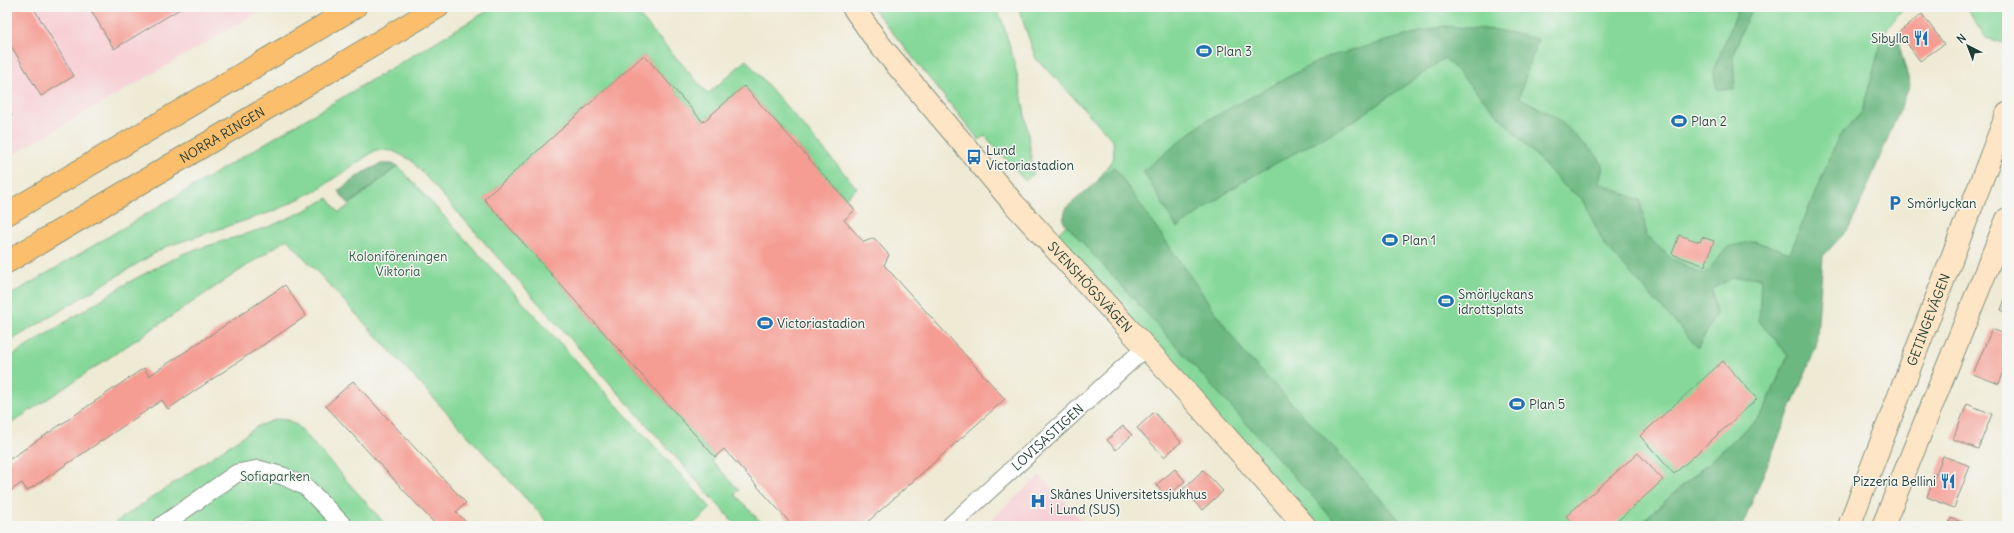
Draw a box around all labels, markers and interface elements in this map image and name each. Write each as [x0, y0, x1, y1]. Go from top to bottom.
north arrow [1948, 26, 1988, 66]
restaurant icon: Sibylla [1912, 29, 1930, 47]
place label: Sibylla [1871, 30, 1909, 47]
text: N [1954, 31, 1969, 46]
sports icon: Plan 3 [1195, 42, 1213, 60]
place label: Plan 3 [1216, 43, 1252, 60]
street label: NORRA RINGEN [177, 103, 268, 167]
sports icon: Plan 2 [1670, 112, 1688, 130]
place label: Plan 2 [1691, 113, 1727, 130]
place label: Lund Victoriastadion [986, 142, 1075, 174]
bus stop icon: Lund Victoriastadion [965, 148, 983, 166]
parking icon: Smörlyckan [1886, 194, 1904, 212]
place label: Smörlyckan [1907, 195, 1977, 212]
sports icon: Plan 1 [1381, 231, 1399, 249]
place label: Plan 1 [1402, 232, 1436, 249]
street label: SVENSHÖGSVÄGEN [1044, 238, 1136, 336]
park label: Koloniföreningen Viktoria [349, 248, 448, 280]
street label: GETINGEVÄGEN [1903, 271, 1954, 368]
place label: Smörlyckans idrottsplats [1458, 286, 1534, 318]
sports icon: Smörlyckans idrottsplats [1437, 292, 1455, 310]
sports icon: Victoriastadion [756, 314, 774, 332]
place label: Victoriastadion [777, 315, 866, 332]
sports icon: Plan 5 [1508, 395, 1526, 413]
place label: Plan 5 [1529, 396, 1565, 413]
street label: LOVISASTIGEN [1008, 400, 1087, 474]
park label: Sofiaparken [240, 468, 311, 485]
restaurant icon: Pizzeria Bellini [1939, 472, 1957, 490]
place label: Pizzeria Bellini [1853, 473, 1936, 490]
place label: Skånes Universitetssjukhus i Lund (SUS) [1050, 486, 1207, 518]
hospital icon: Skånes Universitetssjukhus i Lund (SUS) [1029, 492, 1047, 510]

